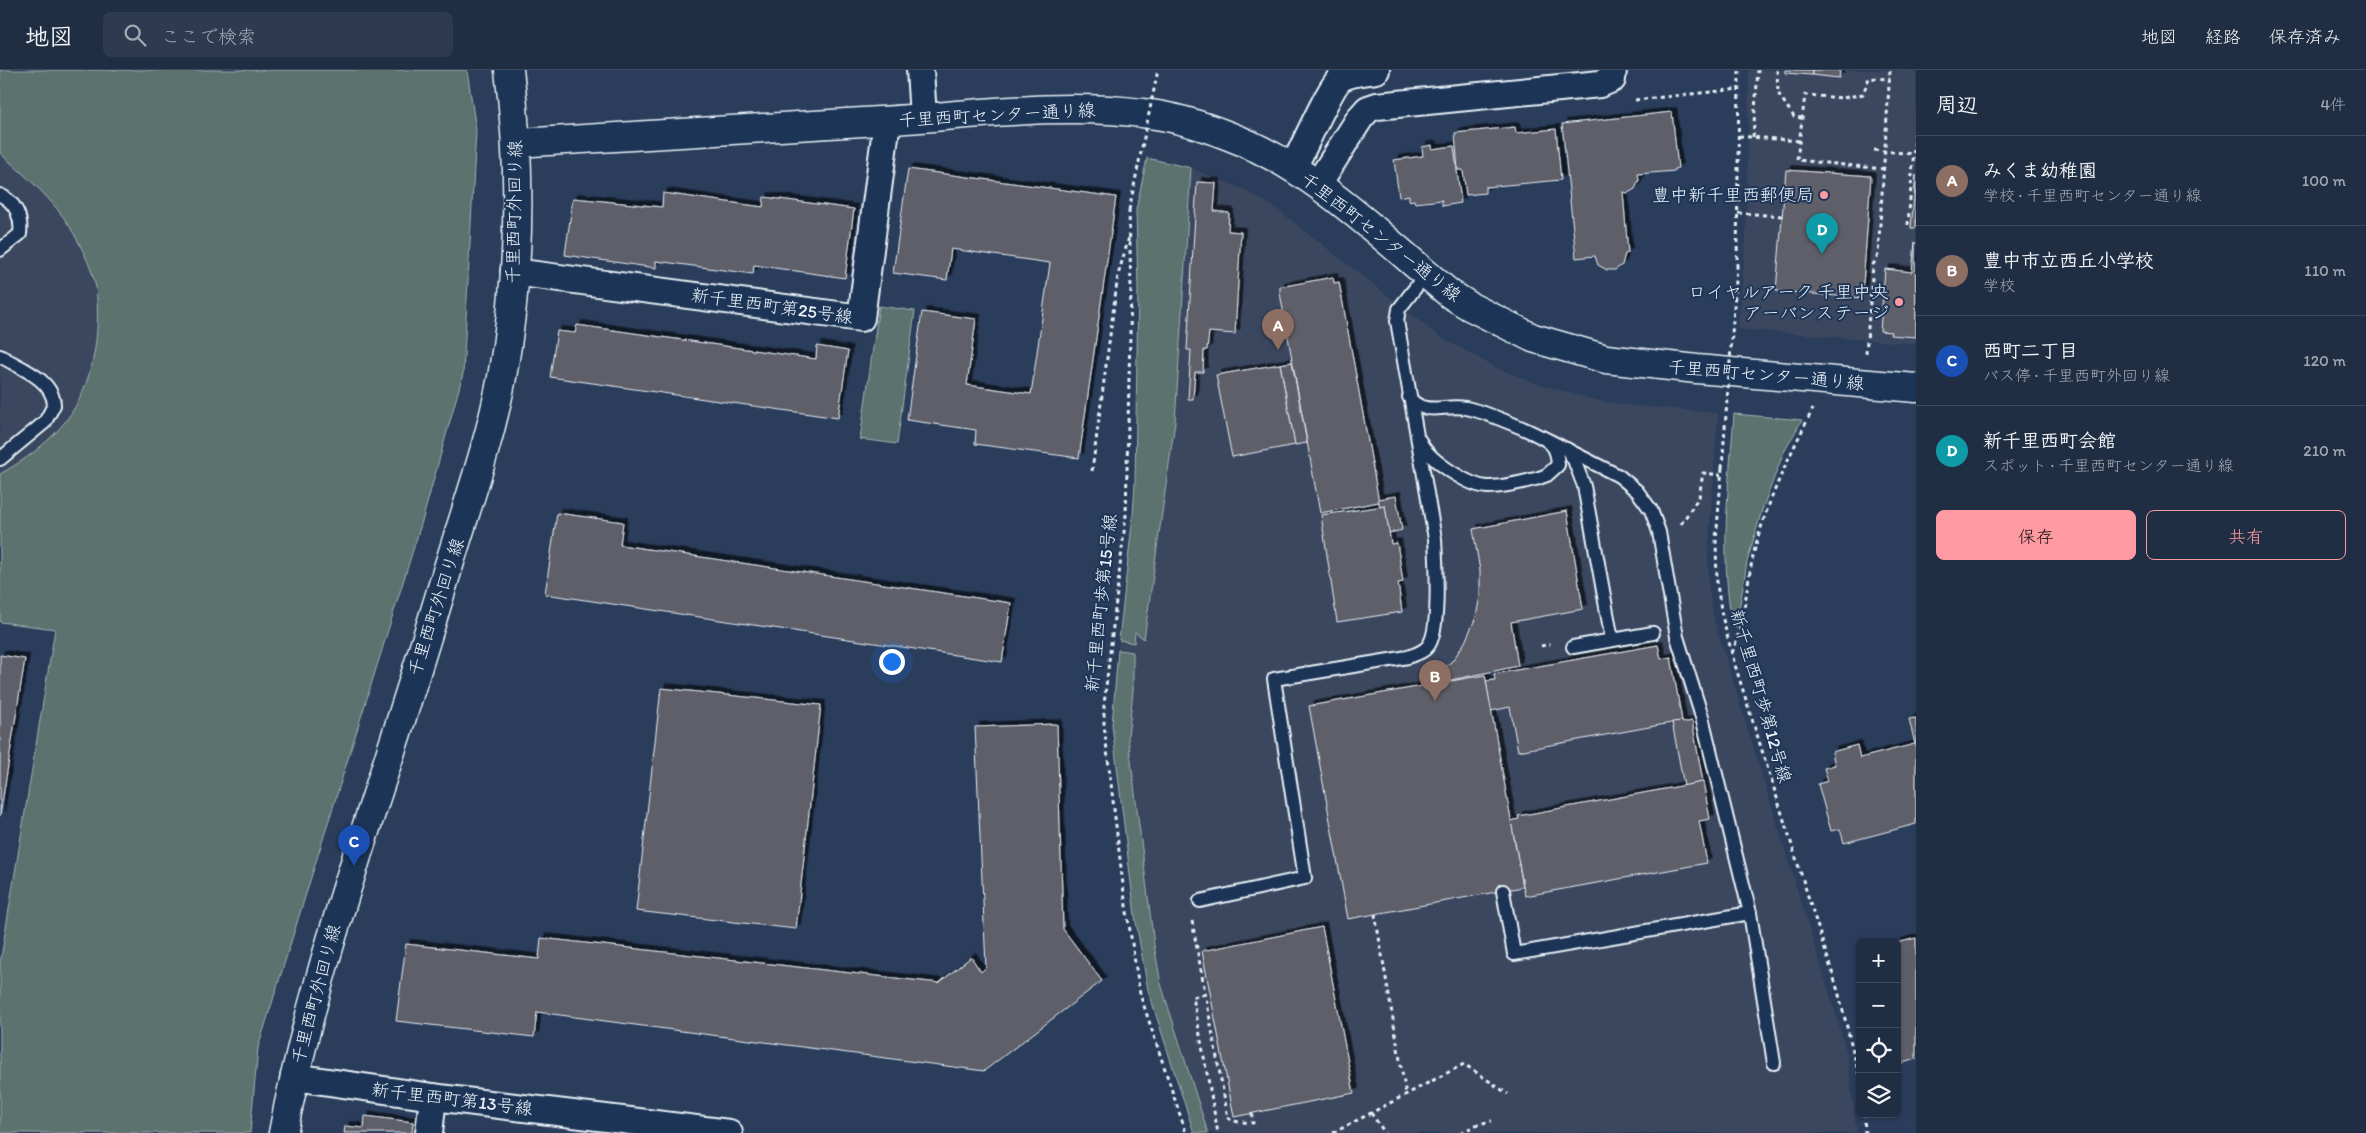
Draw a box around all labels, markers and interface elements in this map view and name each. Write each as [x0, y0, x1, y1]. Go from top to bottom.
search box [103, 12, 453, 57]
icon: search [121, 21, 149, 49]
text: 地図 [25, 22, 73, 51]
text: ここで検索 [161, 25, 256, 48]
text: 地図 [2141, 26, 2177, 48]
text: 経路 [2205, 26, 2241, 48]
text: 保存済み [2269, 26, 2341, 48]
text: 周辺 [1936, 92, 1978, 117]
text: 4件 [2320, 95, 2346, 114]
street label: 千里西町センター通り線 [898, 99, 1096, 131]
street label: 千里西町外回り線 [502, 140, 526, 284]
text: みくま幼稚園 [1983, 159, 2097, 182]
street label: 千里西町センター通り線 [1296, 168, 1466, 306]
text: A [1947, 171, 1957, 190]
text: 100 m [2302, 171, 2346, 190]
place label: 豊中新千里西郵便局 [1652, 184, 1814, 206]
text: 学校 · 千里西町センター通り線 [1983, 186, 2201, 205]
marker: 豊中新千里西郵便局 [1818, 189, 1830, 201]
pin: D [1806, 213, 1838, 254]
text: 豊中市立西丘小学校 [1983, 249, 2154, 272]
text: B [1947, 261, 1957, 280]
text: 110 m [2304, 261, 2346, 280]
text: 学校 [1983, 276, 2015, 295]
place label: ロイヤルアーク 千里中央 アーバンステージ [1688, 281, 1889, 324]
street label: 新千里西町第25号線 [690, 284, 854, 328]
marker: ロイヤルアーク 千里中央 アーバンステージ [1893, 296, 1905, 308]
pin: A [1262, 309, 1294, 350]
text: 西町二丁目 [1983, 339, 2078, 362]
text: C [1947, 351, 1957, 370]
text: 120 m [2303, 351, 2346, 370]
street label: 千里西町センター通り線 [1667, 355, 1865, 395]
text: バス停 · 千里西町外回り線 [1983, 366, 2170, 385]
text: 新千里西町会館 [1983, 429, 2116, 452]
text: D [1947, 441, 1957, 460]
text: 210 m [2303, 441, 2346, 460]
text: スポット · 千里西町センター通り線 [1983, 456, 2233, 475]
button: 保存 [1936, 510, 2136, 560]
button: 共有 [2146, 510, 2346, 560]
street label: 新千里西町歩第15号線 [1081, 512, 1121, 694]
street label: 千里西町外回り線 [403, 535, 469, 679]
street label: 新千里西町歩第12号線 [1726, 607, 1796, 785]
your location [879, 649, 905, 675]
pin: B [1419, 660, 1451, 701]
pin: C [338, 825, 370, 866]
street label: 千里西町外回り線 [287, 922, 345, 1066]
map controls [1856, 938, 1901, 1118]
button: + [1856, 938, 1901, 983]
button: − [1856, 983, 1901, 1028]
button: locate [1856, 1028, 1901, 1073]
button: layers [1856, 1073, 1901, 1118]
street label: 新千里西町第13号線 [370, 1078, 534, 1120]

